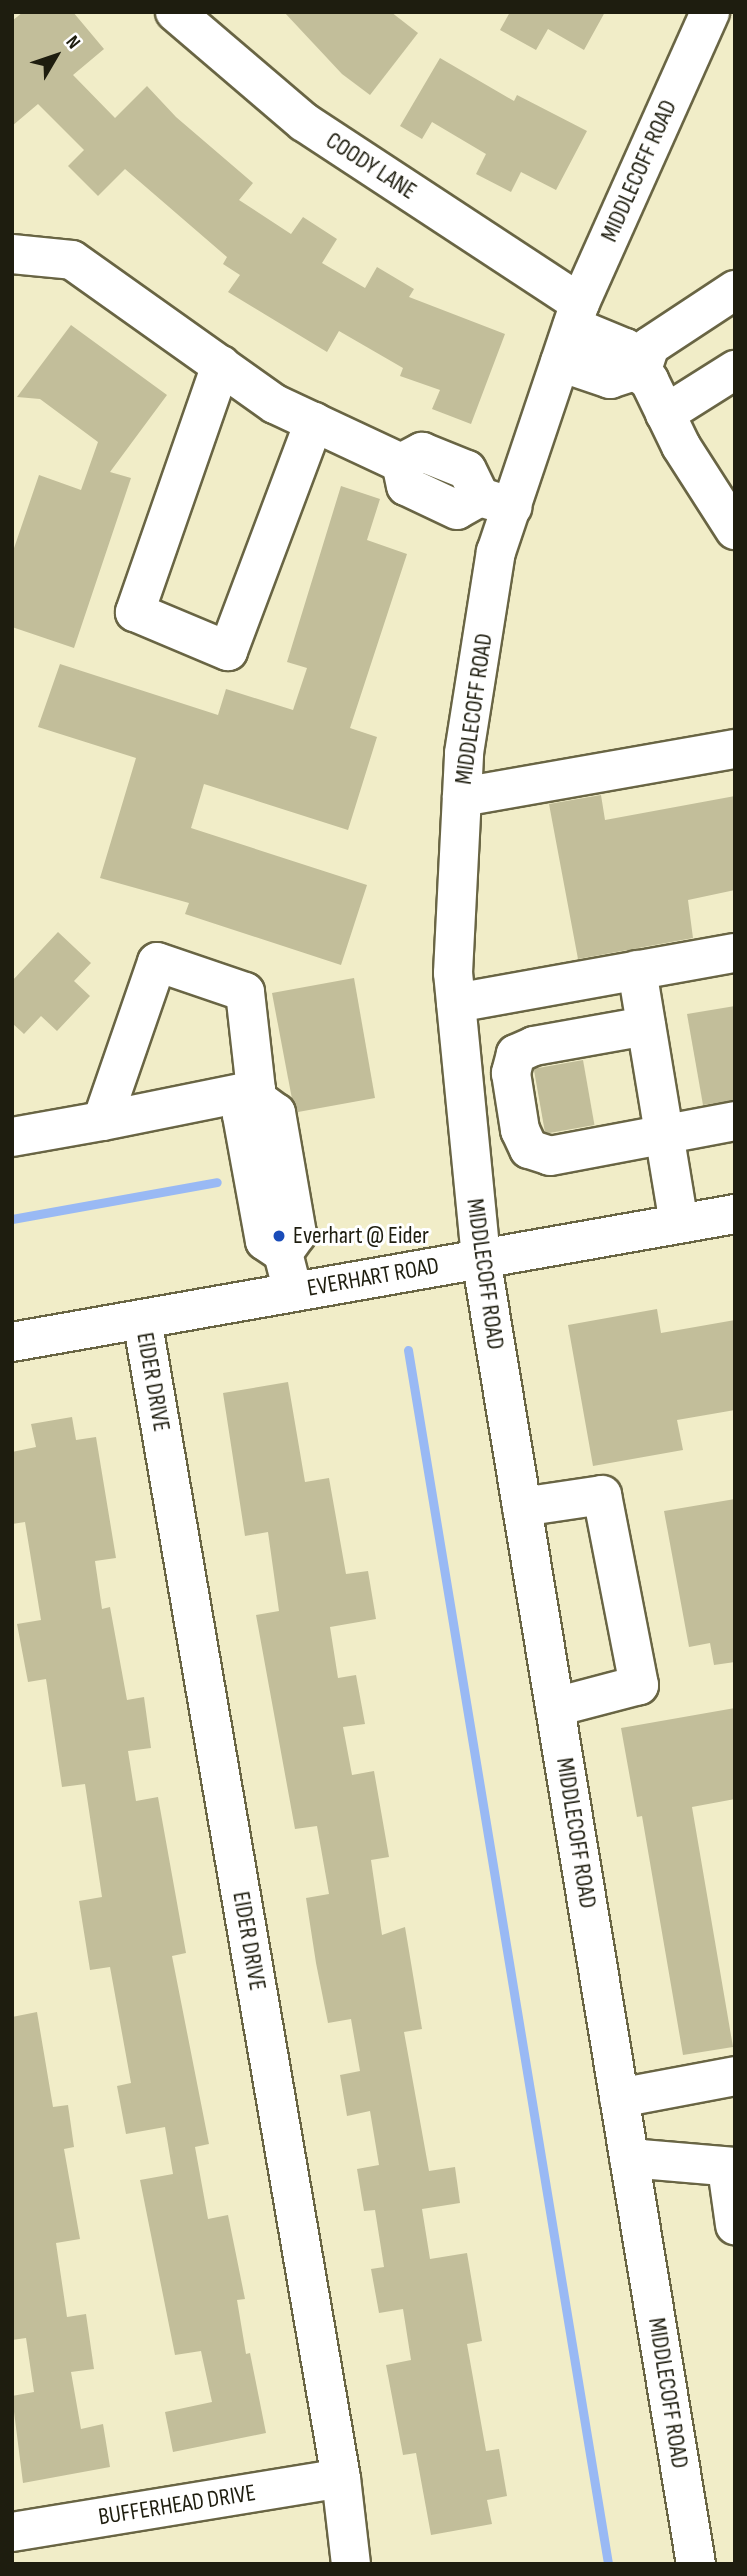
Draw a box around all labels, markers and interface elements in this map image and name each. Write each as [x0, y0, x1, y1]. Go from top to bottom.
north arrow [21, 21, 91, 91]
text: N [61, 31, 85, 54]
street label: MIDDLECOFF ROAD [595, 96, 683, 246]
street label: COODY LANE [320, 126, 422, 206]
street label: MIDDLECOFF ROAD [449, 632, 499, 786]
street label: MIDDLECOFF ROAD [460, 1197, 510, 1351]
place label: Everhart @ Eider [293, 1222, 429, 1250]
marker: Everhart @ Eider [271, 1228, 287, 1244]
street label: EVERHART ROAD [305, 1251, 441, 1303]
street label: EIDER DRIVE [130, 1330, 176, 1434]
street label: MIDDLECOFF ROAD [550, 1756, 602, 1910]
street label: EIDER DRIVE [226, 1889, 272, 1993]
street label: MIDDLECOFF ROAD [642, 2316, 694, 2470]
street label: BUFFERHEAD DRIVE [96, 2478, 258, 2532]

